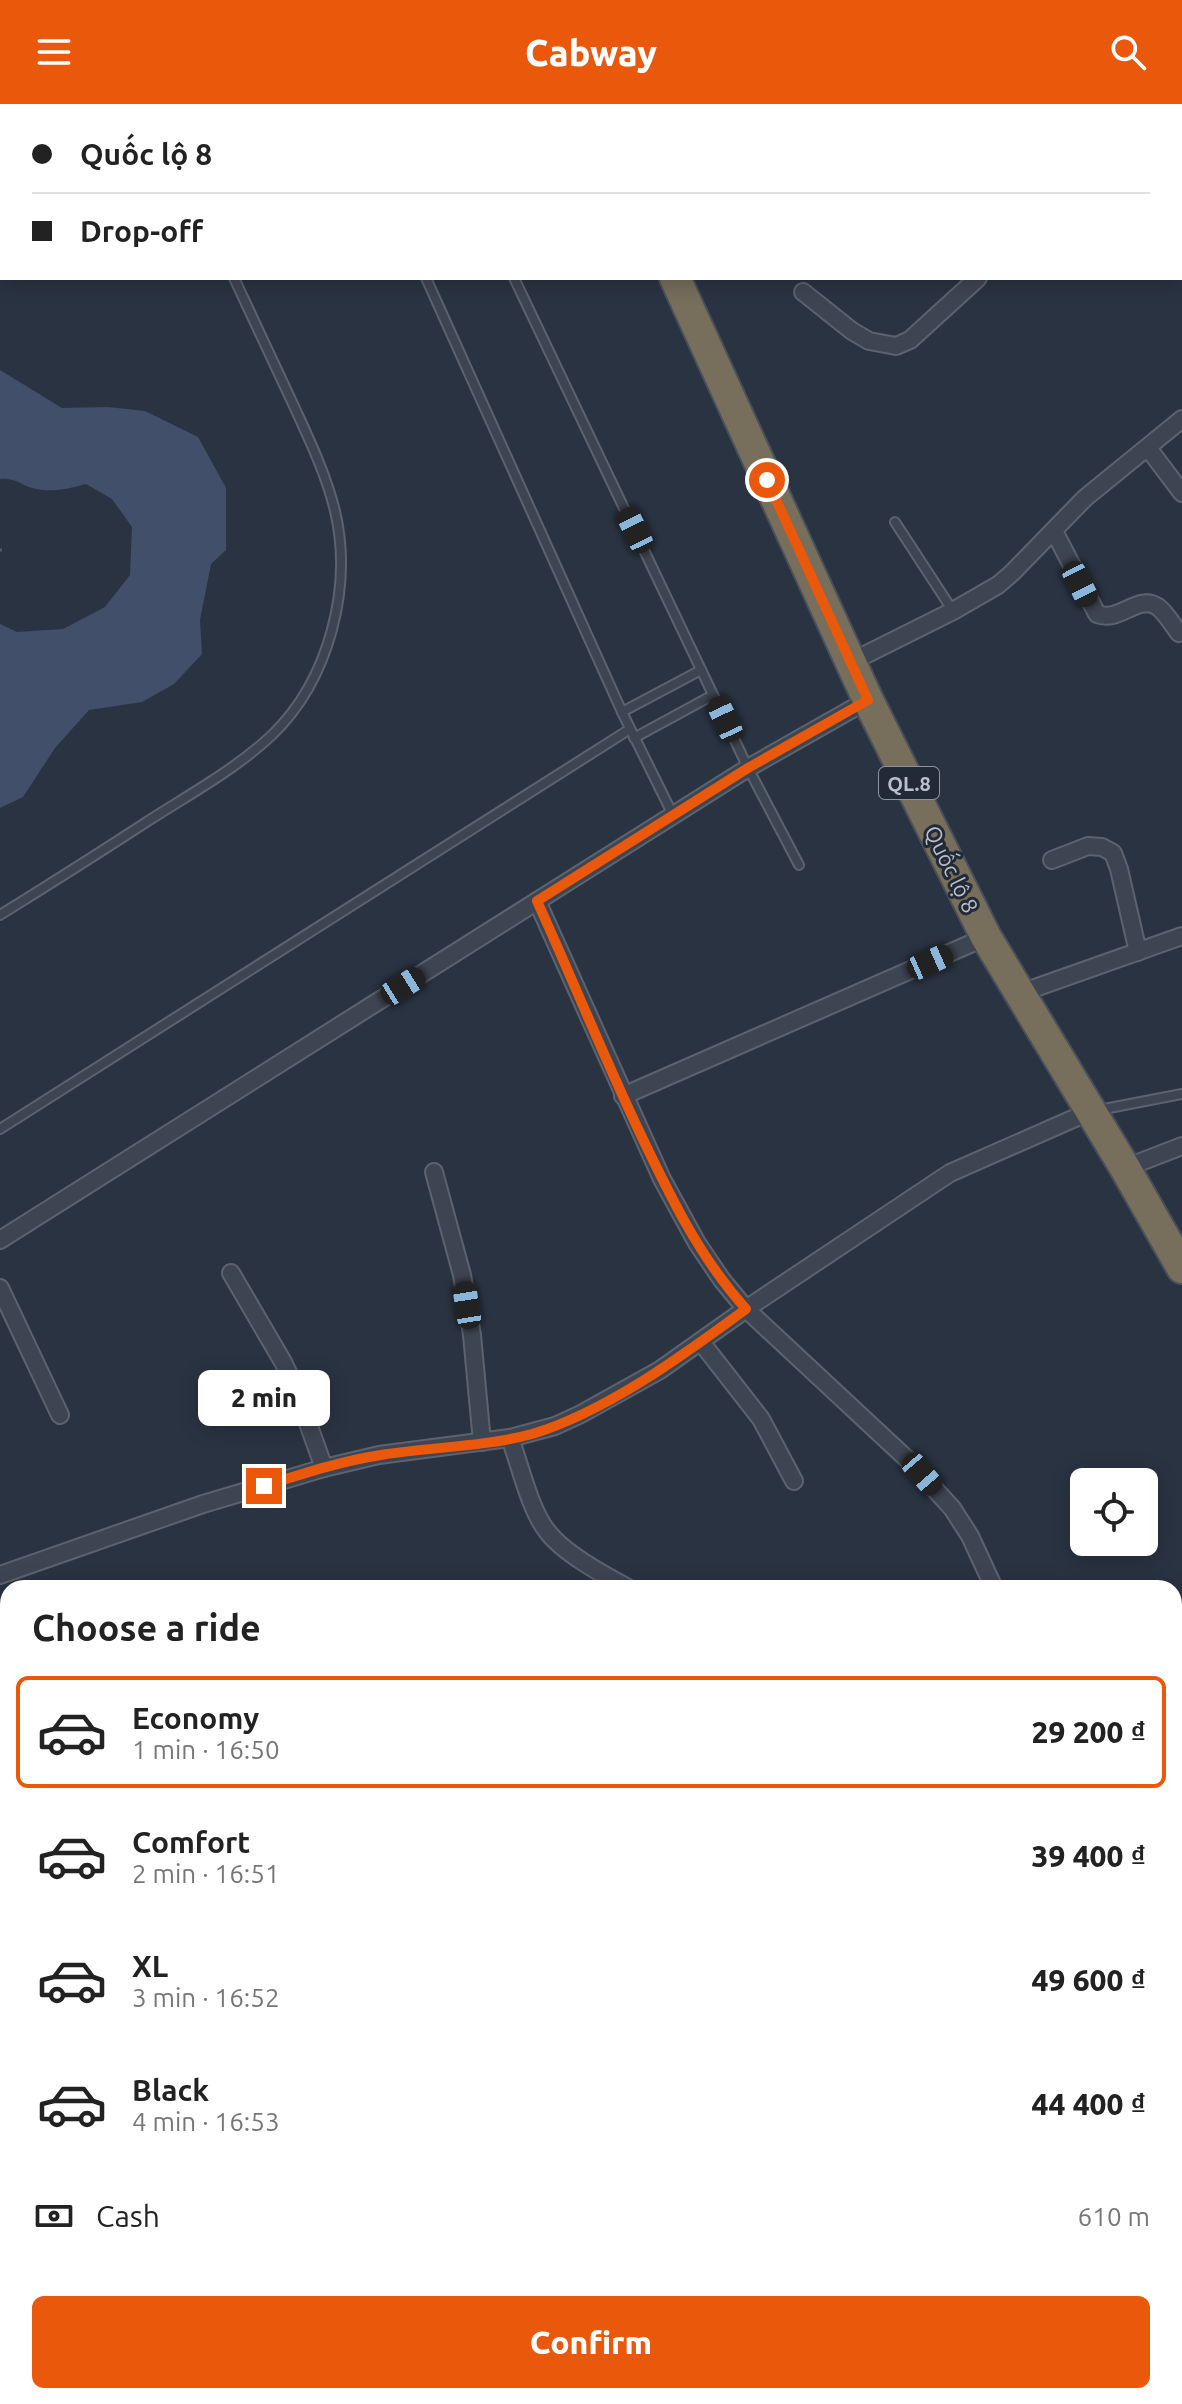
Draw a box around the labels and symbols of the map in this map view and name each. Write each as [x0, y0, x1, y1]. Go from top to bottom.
route start [749, 462, 785, 498]
car [614, 503, 656, 557]
car [1058, 557, 1102, 611]
car [704, 692, 746, 746]
road number: QL.8 [879, 767, 939, 799]
street label: Quốc lộ 8 [920, 820, 986, 917]
car [903, 941, 957, 983]
car [376, 963, 430, 1009]
car [451, 1279, 483, 1331]
callout: 2 min [198, 1370, 330, 1426]
car [897, 1448, 947, 1500]
route end [246, 1468, 282, 1504]

